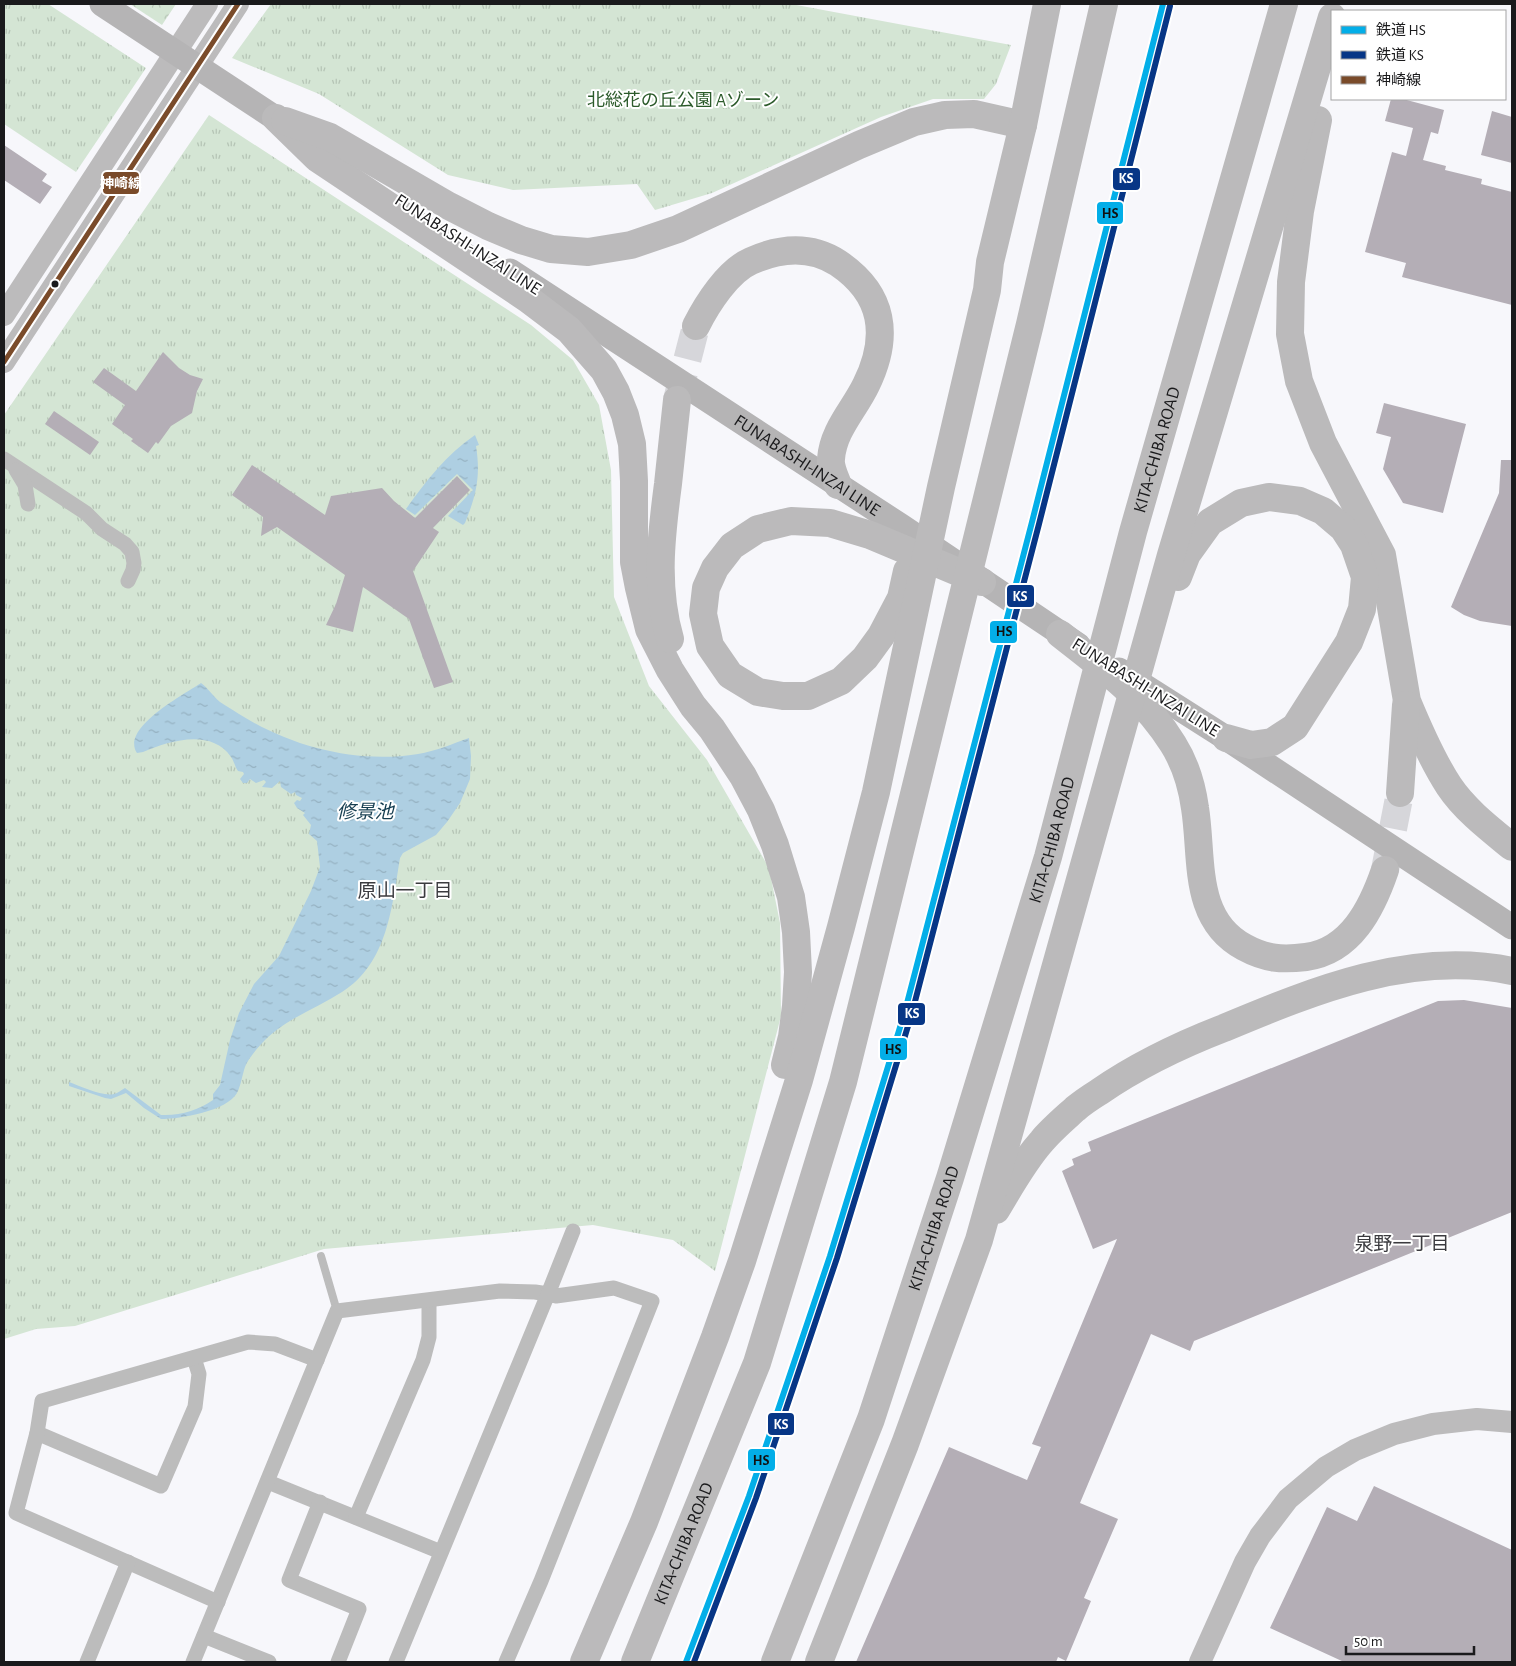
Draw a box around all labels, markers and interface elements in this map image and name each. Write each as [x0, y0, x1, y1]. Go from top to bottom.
legend [1331, 10, 1506, 100]
text: 鉄道 HS [1376, 22, 1426, 38]
text: 鉄道 KS [1376, 47, 1424, 63]
text: 神崎線 [1376, 72, 1421, 88]
park label: 北総花の丘公園 Aゾーン [587, 90, 779, 110]
line badge: KS [1112, 167, 1141, 191]
line badge: 神崎線 [102, 171, 140, 195]
text: KS [1118, 172, 1134, 186]
text: 神崎線 [100, 175, 142, 191]
street label: FUNABASHI-INZAI LINE [391, 191, 544, 299]
line badge: HS [1096, 201, 1124, 225]
text: HS [1102, 207, 1118, 221]
unlabelled marker [50, 279, 60, 289]
street label: KITA-CHIBA ROAD [1131, 385, 1184, 515]
street label: FUNABASHI-INZAI LINE [731, 412, 883, 520]
line badge: KS [1006, 584, 1035, 608]
text: KS [1012, 590, 1028, 604]
line badge: HS [989, 620, 1018, 644]
text: HS [996, 625, 1012, 639]
street label: FUNABASHI-INZAI LINE [1069, 635, 1223, 741]
street label: KITA-CHIBA ROAD [1026, 775, 1079, 905]
water label: 修景池 [336, 802, 395, 822]
district label: 原山一丁目 [357, 881, 453, 901]
line badge: KS [897, 1002, 926, 1026]
text: KS [904, 1007, 920, 1021]
line badge: HS [879, 1037, 908, 1061]
text: HS [885, 1043, 901, 1057]
street label: KITA-CHIBA ROAD [906, 1164, 963, 1293]
district label: 泉野一丁目 [1354, 1234, 1450, 1254]
line badge: KS [767, 1412, 795, 1436]
text: KS [773, 1418, 789, 1432]
line badge: HS [747, 1448, 776, 1472]
text: HS [753, 1454, 769, 1468]
street label: KITA-CHIBA ROAD [651, 1480, 717, 1607]
scale bar [1346, 1624, 1474, 1656]
text: 50 m [1354, 1634, 1383, 1649]

